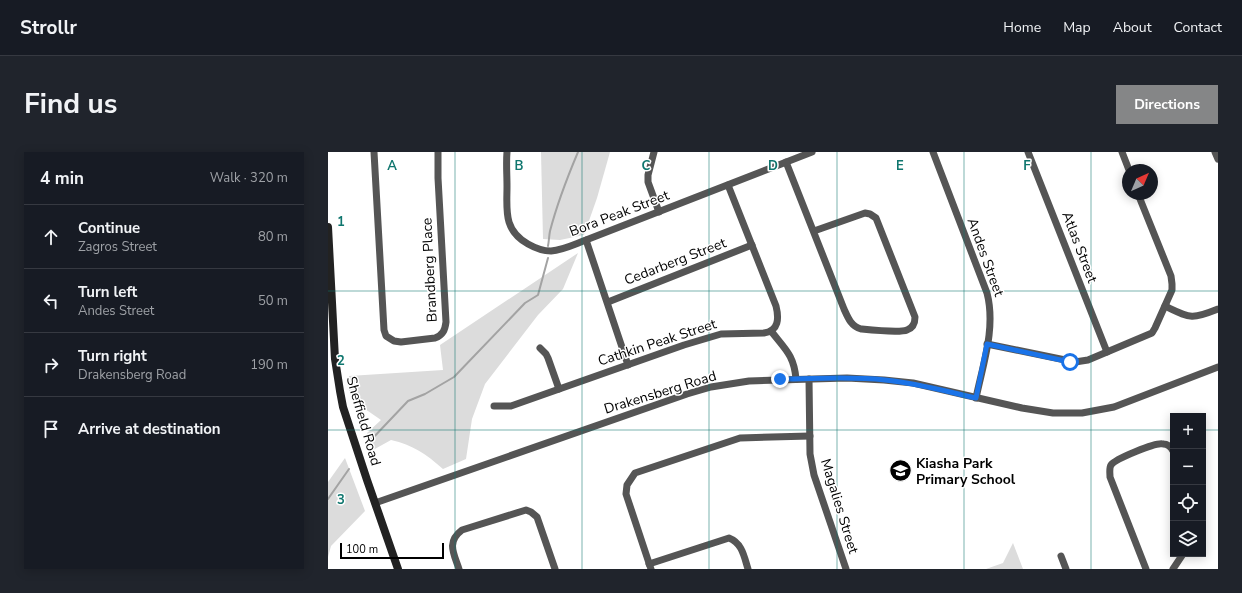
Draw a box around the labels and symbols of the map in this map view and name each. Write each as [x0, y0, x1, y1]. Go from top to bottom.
text: A [387, 157, 397, 175]
text: B [515, 157, 524, 175]
text: C [642, 157, 651, 175]
text: D [768, 157, 778, 175]
text: E [896, 157, 904, 175]
text: F [1023, 157, 1031, 175]
north arrow [1122, 164, 1158, 200]
street label: Bora Peak Street [567, 186, 672, 241]
street label: Atlas Street [1057, 209, 1102, 286]
text: 1 [337, 213, 345, 231]
street label: Andes Street [963, 215, 1009, 299]
street label: Brandberg Place [417, 217, 442, 323]
street label: Cedarberg Street [622, 233, 729, 290]
street label: Cathkin Peak Street [595, 314, 719, 371]
text: 2 [337, 352, 345, 370]
route start [1061, 353, 1079, 371]
street label: Drakensberg Road [602, 366, 719, 419]
route end [771, 370, 789, 388]
street label: Sheffield Road [342, 374, 385, 468]
place label: Kiasha Park Primary School [916, 454, 1016, 489]
street label: Magalies Street [816, 456, 863, 556]
school or university icon: Kiasha Park Primary School [887, 458, 913, 484]
text: 3 [337, 491, 345, 509]
scale bar [340, 541, 444, 560]

